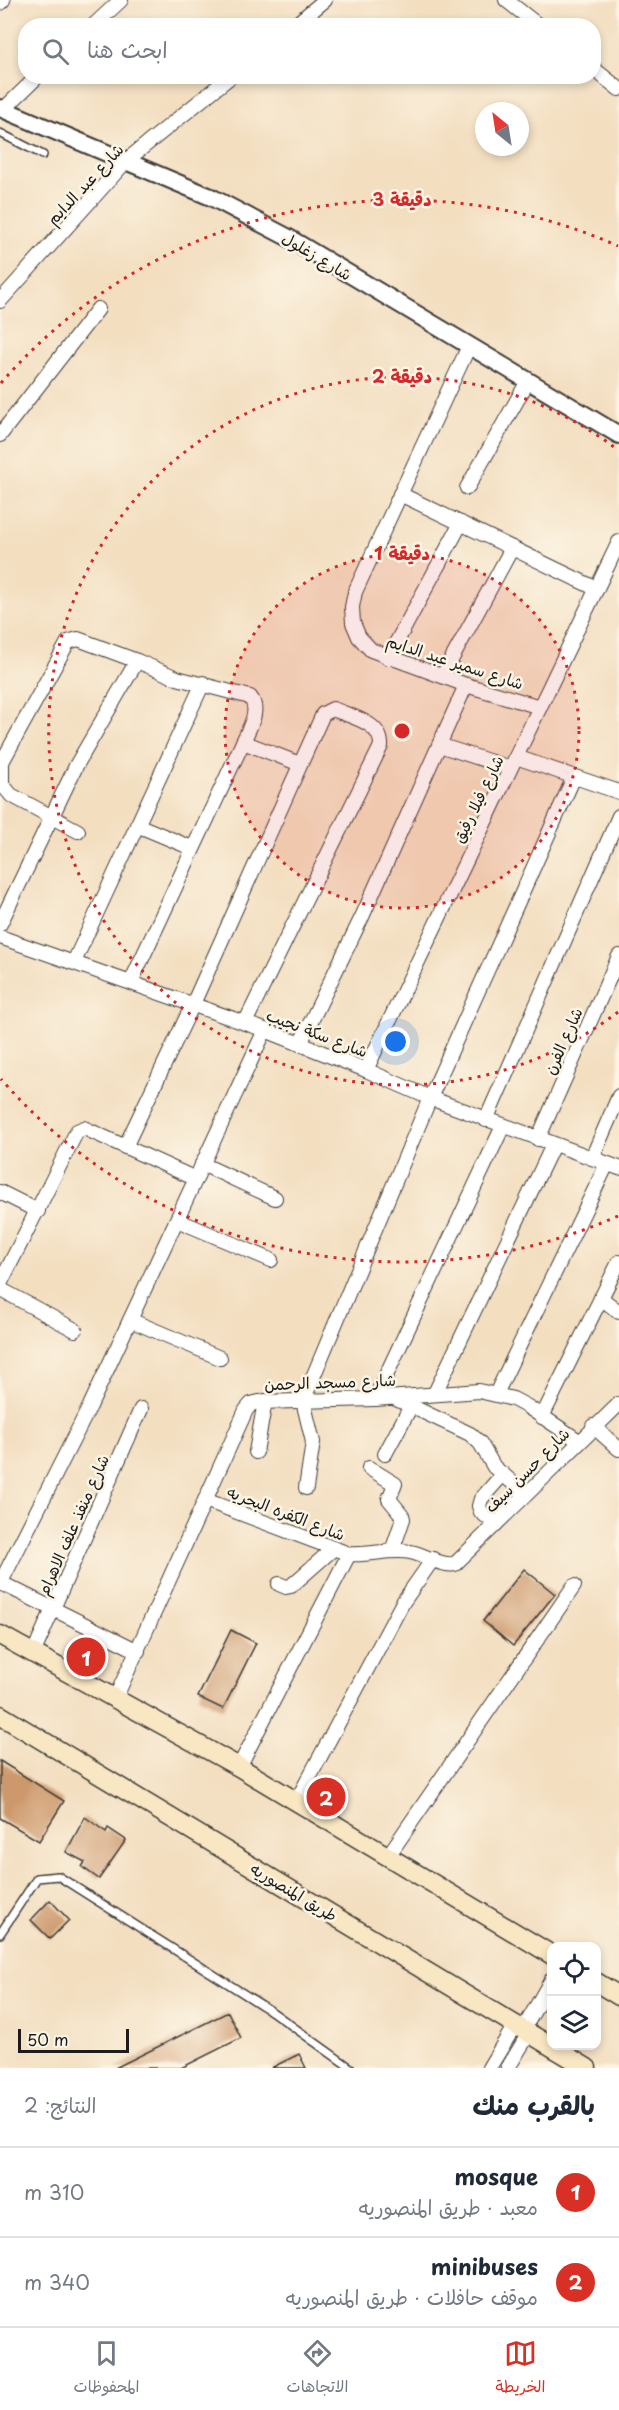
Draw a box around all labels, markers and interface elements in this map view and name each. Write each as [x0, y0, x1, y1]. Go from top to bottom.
search box [18, 18, 601, 84]
text: ابحث هنا [87, 32, 168, 65]
icon: search [39, 35, 72, 68]
north arrow [475, 102, 529, 156]
street label: شارع عبد الدايم [40, 137, 130, 231]
text: 3 دقيقة [372, 185, 432, 212]
street label: شارع زغلول [278, 225, 357, 286]
text: 2 دقيقة [372, 362, 432, 389]
text: 1 دقيقة [374, 539, 430, 566]
street label: شارع سمير عبد الدايم [383, 628, 527, 696]
centre of rings [392, 721, 412, 741]
street label: شارع فيلا رفيق [445, 751, 510, 847]
street label: شارع سكة نجيب [263, 1002, 372, 1063]
street label: شارع الفرن [537, 1003, 588, 1078]
your location [381, 1027, 410, 1056]
street label: شارع مسجد الرحمن [264, 1367, 396, 1396]
street label: شارع حسن سيف [478, 1421, 575, 1518]
street label: شارع منفذ علف الاهرام [30, 1450, 116, 1600]
street label: شارع الكفره البحريه [224, 1479, 349, 1547]
pin: 1 [66, 1634, 106, 1680]
pin: 2 [306, 1774, 346, 1820]
street label: طريق المنصوريه [246, 1856, 343, 1927]
map controls [547, 1942, 601, 2050]
button: locate [547, 1942, 601, 1996]
button: layers [547, 1996, 601, 2050]
scale bar [18, 2026, 129, 2054]
text: 50 m [27, 2027, 68, 2051]
text: بالقرب منك [473, 2085, 595, 2124]
text: النتائج: 2 [24, 2090, 97, 2120]
text: mosque [455, 2159, 538, 2192]
text: 310 m [24, 2177, 84, 2207]
text: 1 [571, 2177, 580, 2207]
text: معبد · طريق المنصوريه [359, 2192, 538, 2222]
text: minibuses [431, 2249, 538, 2282]
text: 340 m [24, 2267, 90, 2297]
text: 2 [568, 2267, 583, 2297]
text: موقف حافلات · طريق المنصوريه [286, 2282, 538, 2312]
tab: المحفوظات [74, 2337, 139, 2401]
tab: الاتجاهات [287, 2337, 348, 2401]
tab: الخريطة [496, 2337, 545, 2401]

